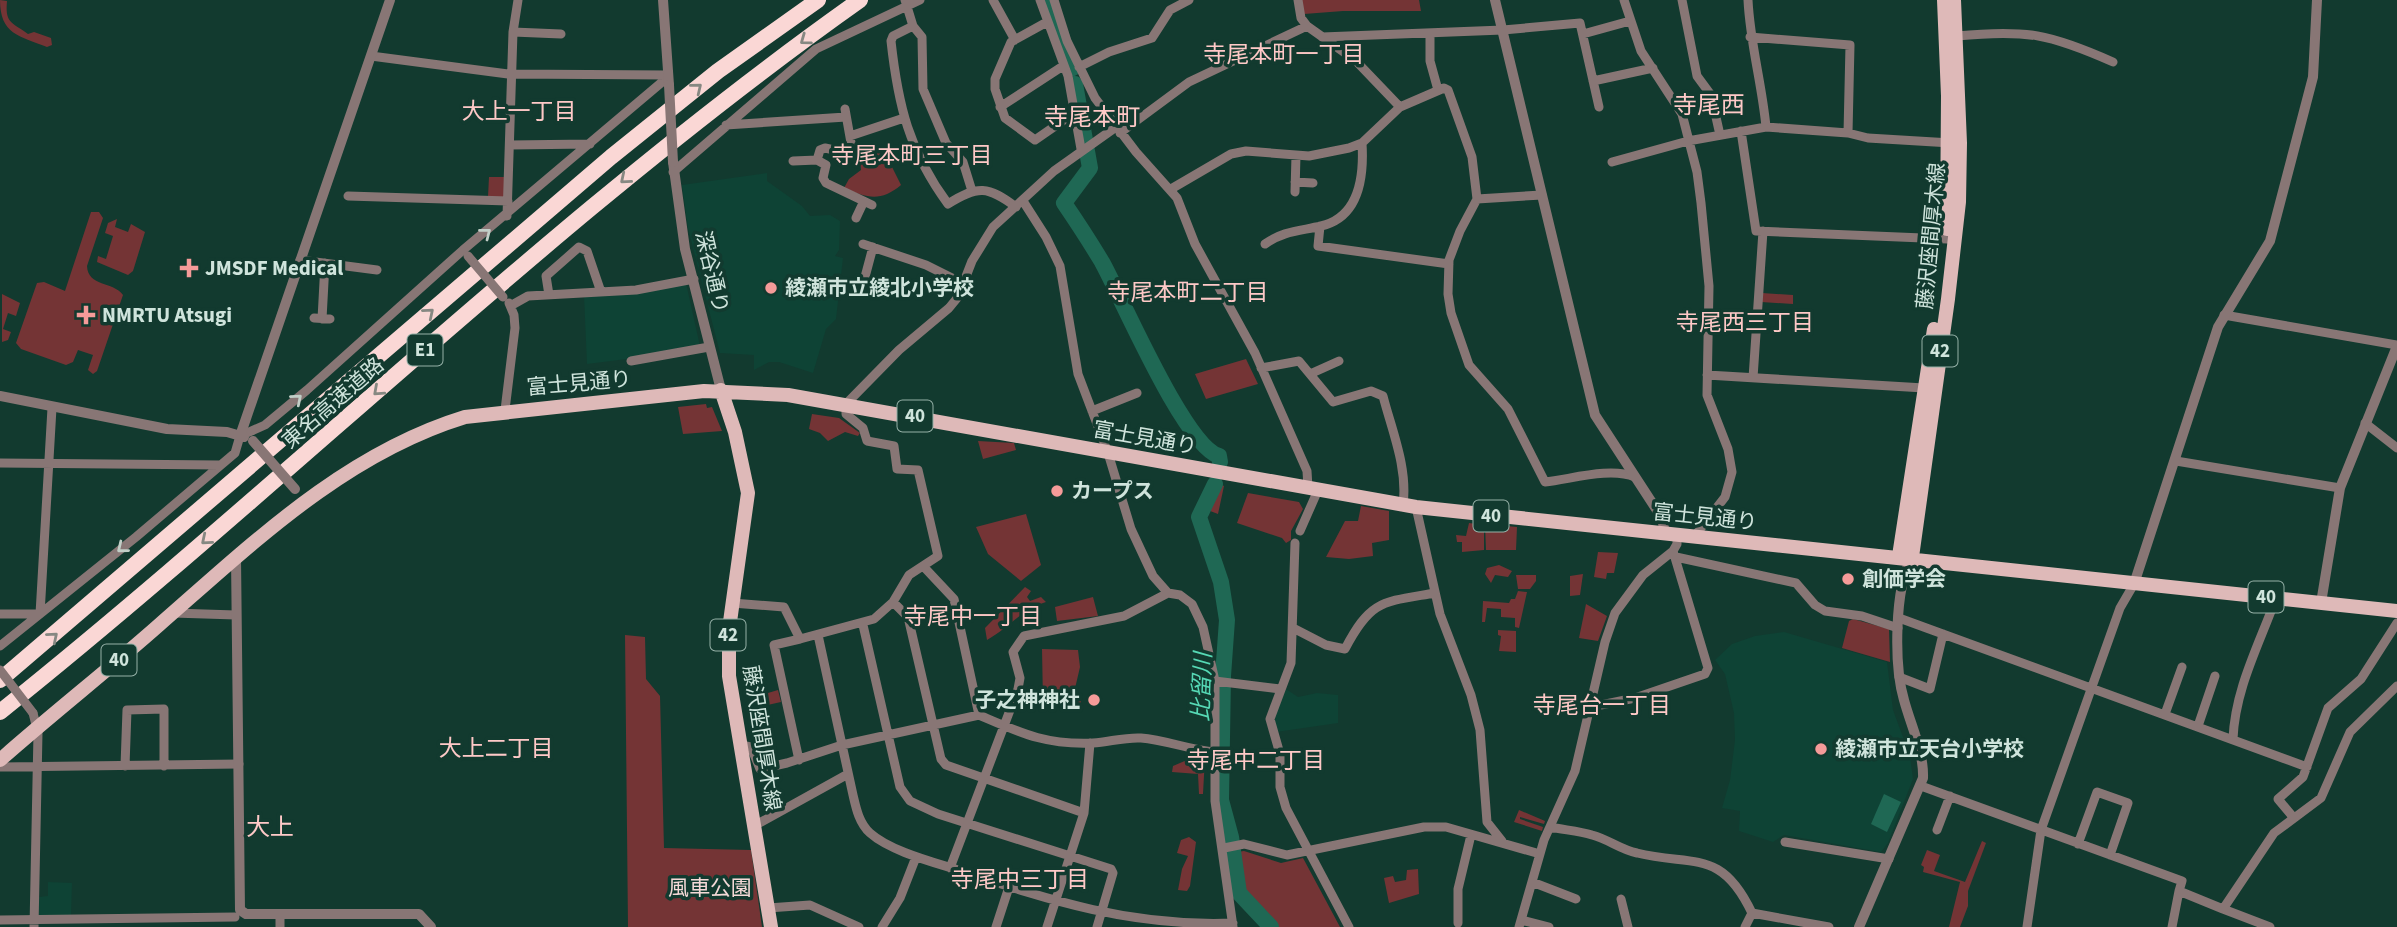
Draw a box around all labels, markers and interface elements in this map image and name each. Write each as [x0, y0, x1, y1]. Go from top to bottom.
one-way arrow [800, 31, 813, 44]
district label: 寺尾本町一丁目 [1204, 38, 1365, 71]
one-way arrow [690, 83, 702, 96]
district label: 寺尾西 [1673, 88, 1745, 123]
district label: 大上一丁目 [462, 95, 577, 128]
district label: 寺尾本町 [1044, 100, 1140, 135]
district label: 寺尾本町三丁目 [832, 139, 993, 172]
street label: 藤沢座間厚木線 [1910, 161, 1952, 311]
one-way arrow [620, 170, 632, 183]
one-way arrow [478, 228, 490, 241]
street label: 深谷通り [688, 228, 736, 316]
place label: JMSDF Medical [205, 253, 343, 283]
marker: JMSDF Medical [179, 258, 199, 278]
place label: 綾瀬市立綾北小学校 [785, 273, 974, 303]
district label: 寺尾本町二丁目 [1108, 276, 1269, 309]
marker: 綾瀬市立綾北小学校 [763, 280, 779, 296]
place label: NMRTU Atsugi [102, 300, 232, 330]
marker: NMRTU Atsugi [76, 305, 96, 325]
district label: 寺尾西三丁目 [1676, 306, 1814, 339]
one-way arrow [421, 309, 434, 321]
road number: E1 [408, 334, 442, 366]
road number: 42 [1923, 336, 1958, 366]
street label: 東名高速道路 [276, 350, 390, 456]
street label: 富士見通り [525, 363, 633, 403]
one-way arrow [374, 383, 387, 396]
one-way arrow [288, 395, 301, 407]
road number: 40 [898, 400, 932, 432]
street label: 富士見通り [1091, 414, 1199, 462]
place label: カープス [1071, 476, 1154, 506]
marker: カープス [1049, 483, 1065, 499]
street label: 富士見通り [1651, 497, 1759, 537]
road number: 40 [1474, 500, 1508, 531]
one-way arrow [202, 532, 215, 544]
one-way arrow [118, 540, 130, 553]
place label: 創価学会 [1862, 564, 1946, 594]
marker: 創価学会 [1840, 571, 1856, 587]
road number: 40 [2248, 582, 2284, 612]
district label: 寺尾中一丁目 [904, 600, 1042, 633]
road number: 42 [710, 620, 746, 650]
one-way arrow [44, 633, 57, 645]
road number: 40 [102, 645, 136, 676]
water label: 比留川 [1184, 649, 1220, 722]
street label: 藤沢座間厚木線 [736, 663, 788, 813]
place label: 子之神神社 [975, 685, 1080, 715]
district label: 寺尾台一丁目 [1533, 689, 1671, 722]
marker: 子之神神社 [1086, 692, 1102, 708]
district label: 大上二丁目 [439, 732, 554, 765]
place label: 綾瀬市立天台小学校 [1835, 734, 2024, 764]
marker: 綾瀬市立天台小学校 [1813, 741, 1829, 757]
district label: 寺尾中二丁目 [1187, 744, 1325, 777]
district label: 大上 [246, 810, 294, 845]
district label: 寺尾中三丁目 [951, 863, 1089, 896]
park label: 風車公園 [668, 873, 752, 903]

